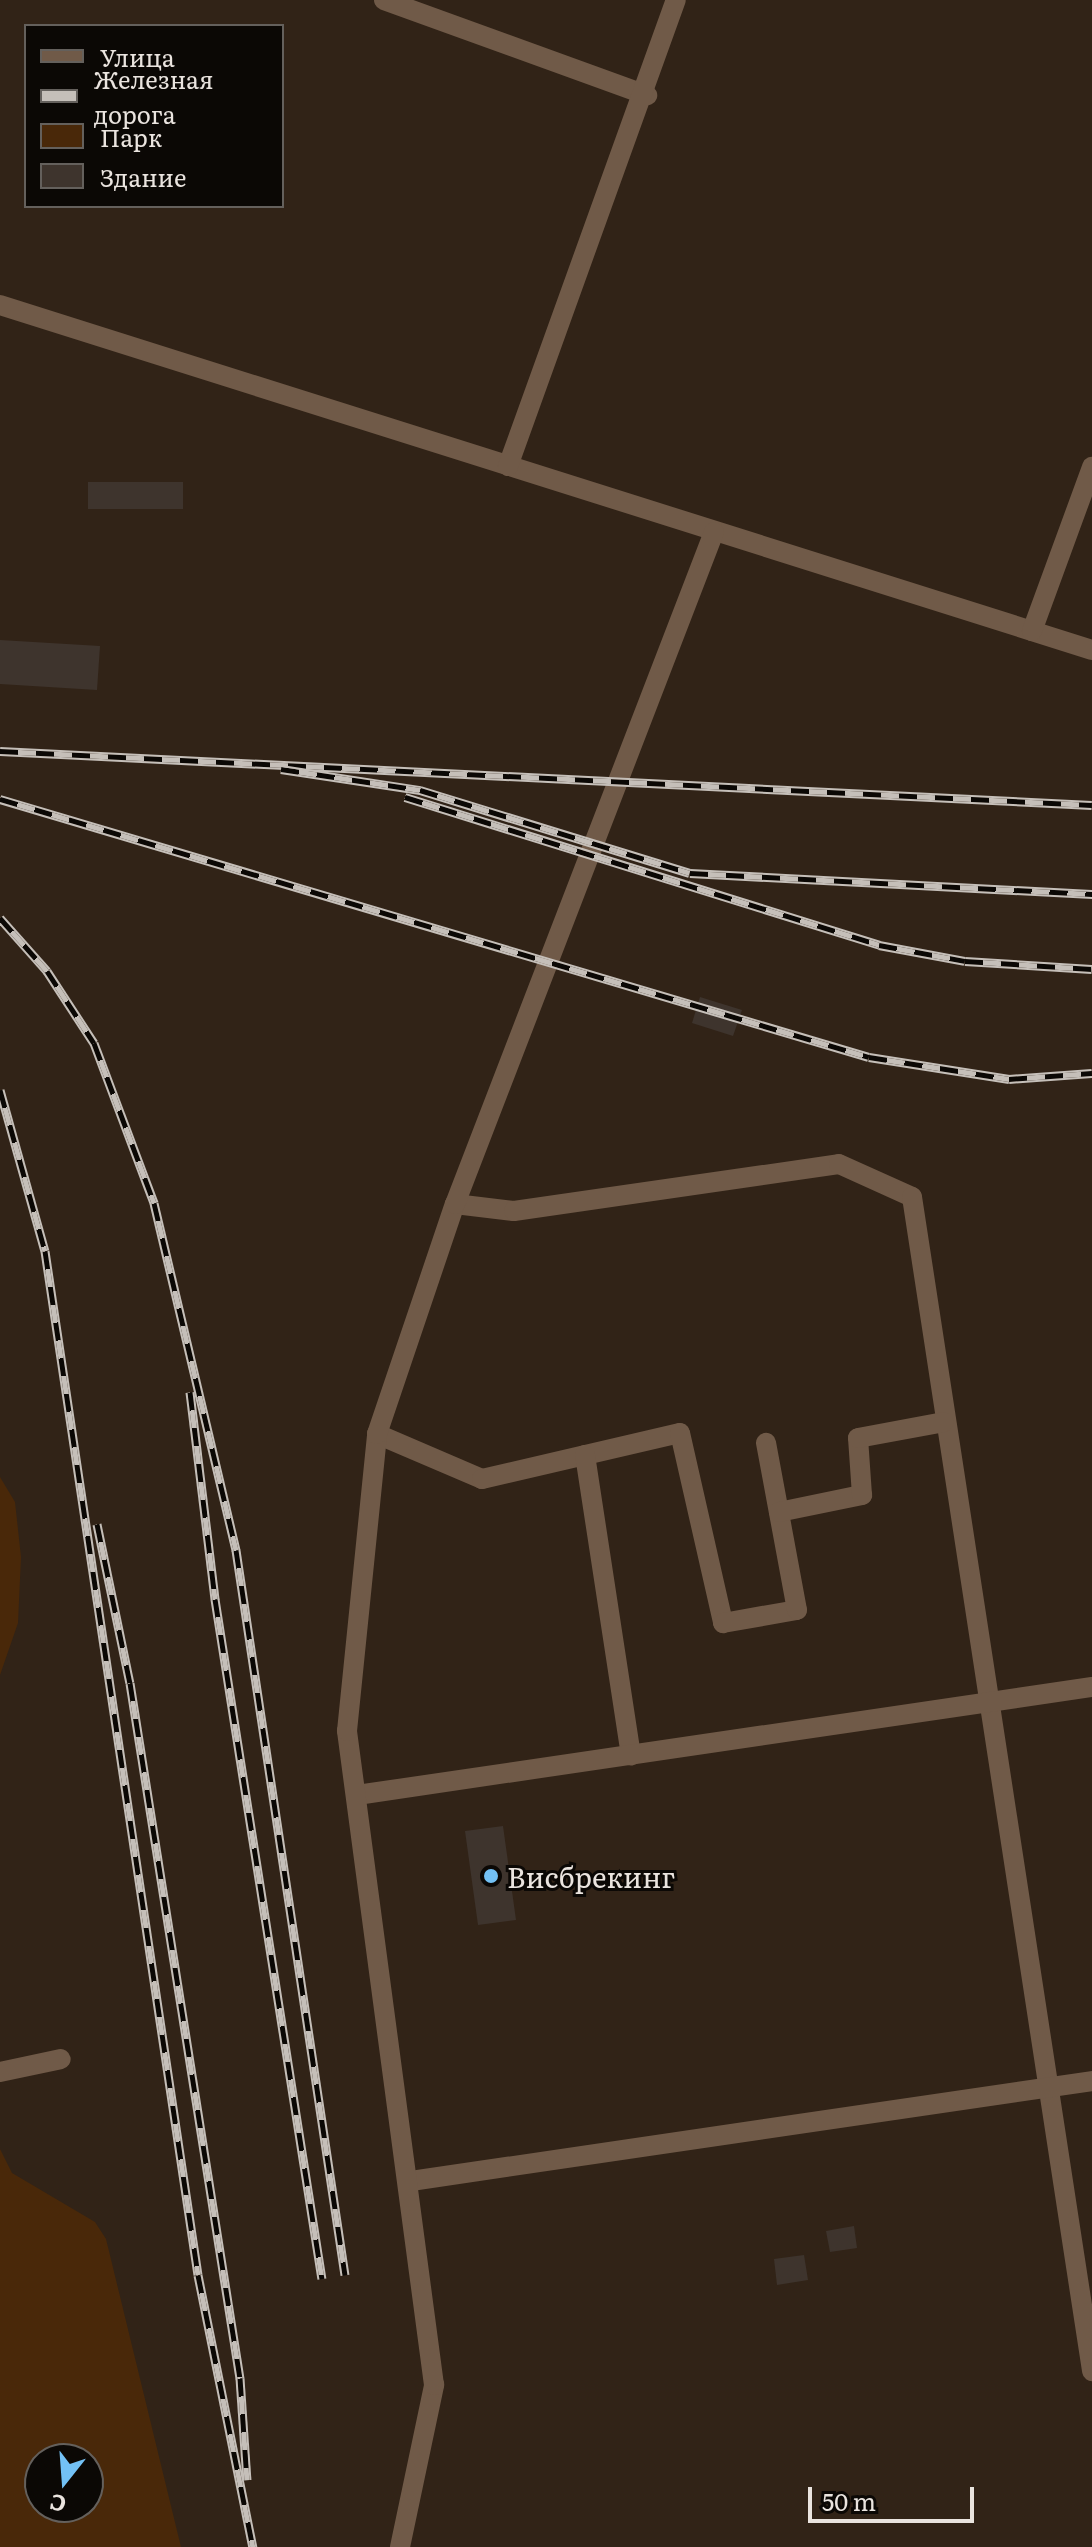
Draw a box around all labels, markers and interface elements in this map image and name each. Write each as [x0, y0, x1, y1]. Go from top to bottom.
legend [24, 24, 284, 208]
text: Улица [100, 39, 175, 74]
text: Железная дорога [94, 61, 213, 131]
text: Парк [100, 119, 162, 154]
text: Здание [100, 159, 186, 194]
place label: Висбрекинг [507, 1859, 675, 1893]
marker: Висбрекинг [482, 1867, 500, 1885]
north arrow [24, 2443, 104, 2523]
scale bar [812, 2471, 978, 2521]
text: 50 m [822, 2483, 876, 2518]
text: С [45, 2486, 70, 2523]

